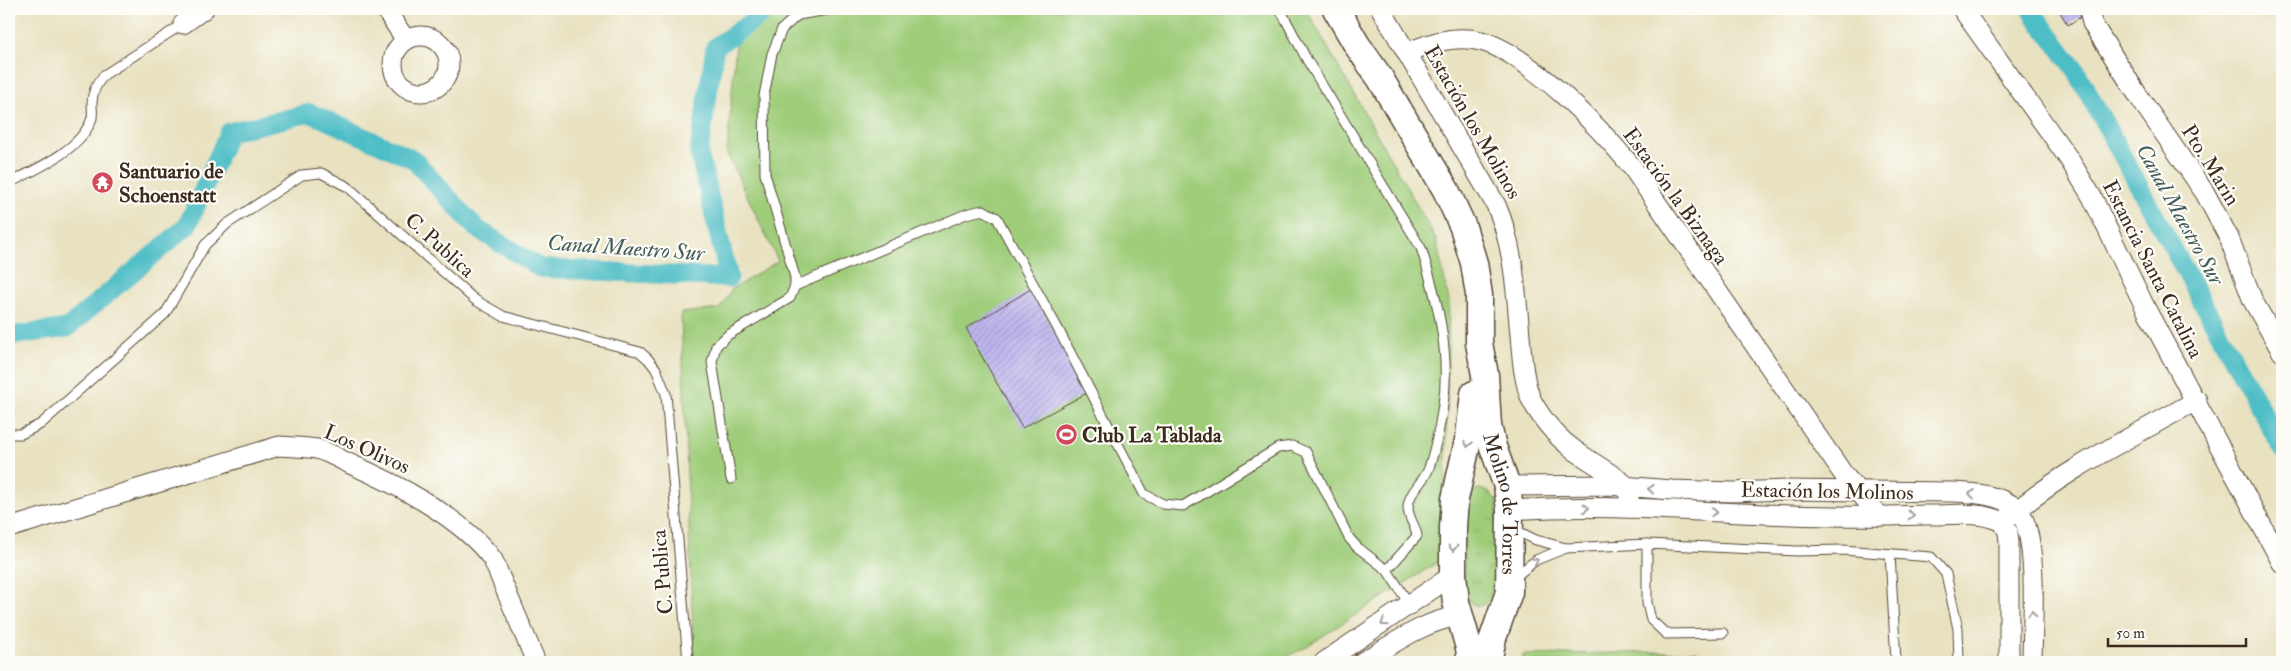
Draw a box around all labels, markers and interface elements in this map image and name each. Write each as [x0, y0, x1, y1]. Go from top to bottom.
street label: Estación los Molinos [1418, 41, 1528, 204]
street label: Pto. Marin [2175, 120, 2246, 211]
street label: Estación la Biznaga [1617, 122, 1735, 271]
water label: Canal Maestro Sur [2130, 139, 2231, 292]
place label: Santuario de Schoenstatt [119, 158, 223, 209]
temple icon: Santuario de Schoenstatt [91, 171, 115, 195]
street label: Estancia Santa Catalina [2096, 176, 2209, 363]
street label: C. Publica [399, 207, 481, 284]
water label: Canal Maestro Sur [546, 229, 707, 268]
street label: Los Olivos [320, 419, 414, 480]
place label: Club La Tablada [1082, 422, 1223, 449]
sports icon: Club La Tablada [1054, 423, 1078, 447]
street label: Molino de Torres [1476, 430, 1523, 575]
one-way arrow [1463, 440, 1473, 448]
street label: Estación los Molinos [1740, 476, 1914, 507]
one-way arrow [1646, 483, 1654, 494]
one-way arrow [1968, 489, 1976, 500]
one-way arrow [1582, 503, 1590, 513]
one-way arrow [1710, 506, 1718, 517]
one-way arrow [1908, 510, 1916, 521]
street label: C. Publica [645, 528, 680, 615]
one-way arrow [1448, 544, 1458, 552]
one-way arrow [1529, 557, 1538, 567]
one-way arrow [2027, 609, 2037, 617]
scale bar [2108, 616, 2246, 648]
one-way arrow [1380, 617, 1390, 626]
text: 50 m [2116, 624, 2145, 643]

